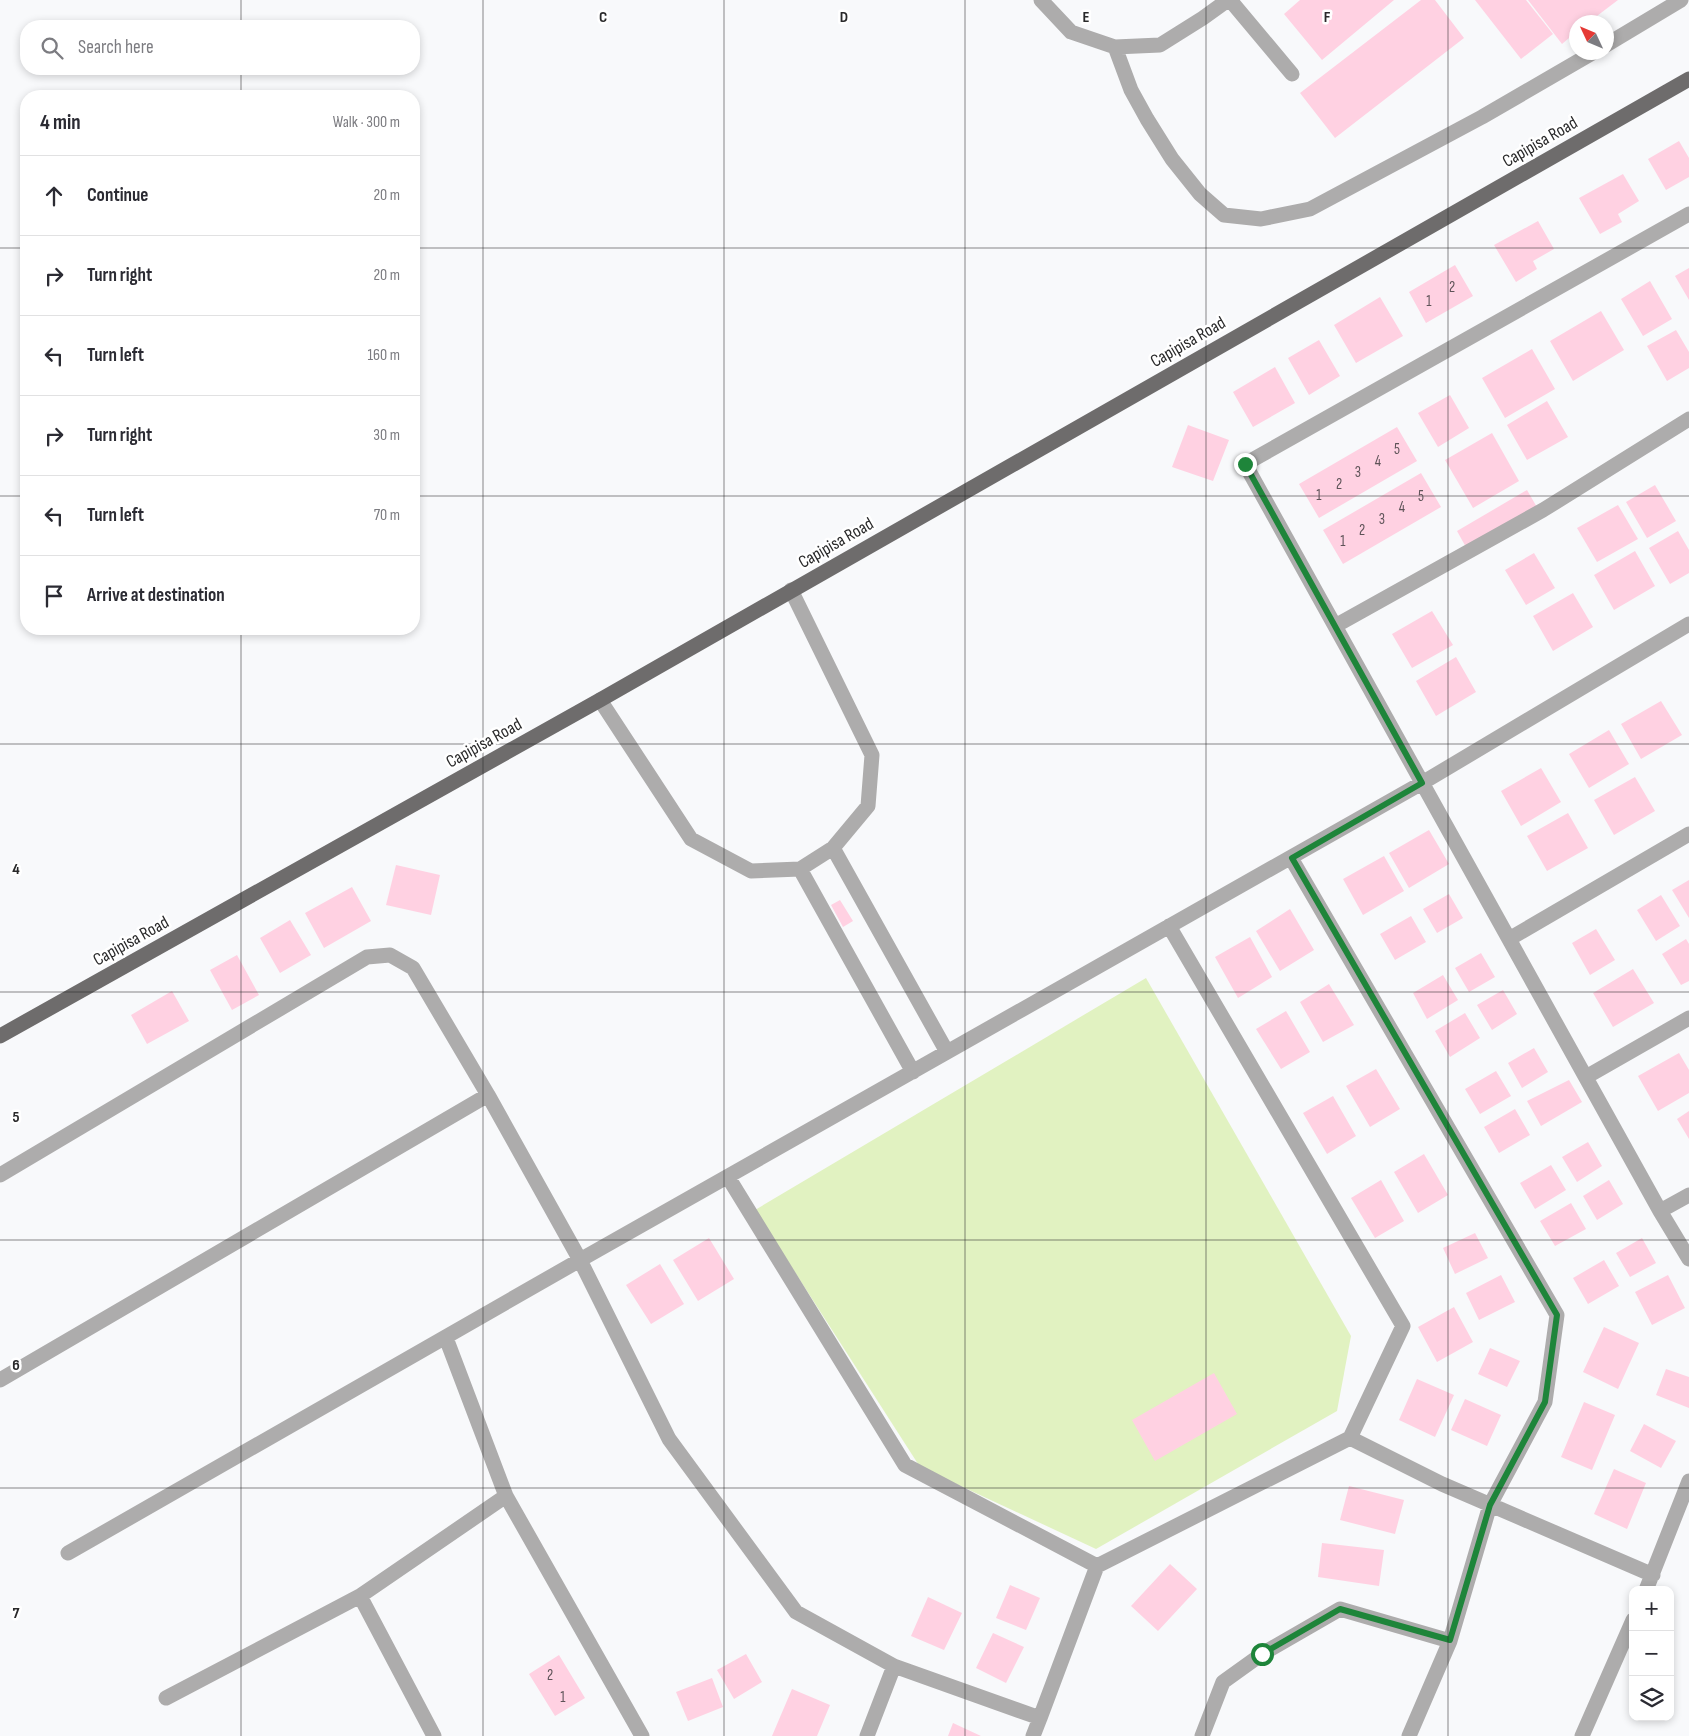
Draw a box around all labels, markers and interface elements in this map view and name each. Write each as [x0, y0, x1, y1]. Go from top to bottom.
text: C [599, 8, 607, 27]
text: D [840, 8, 848, 27]
text: E [1083, 8, 1090, 27]
text: F [1324, 8, 1331, 27]
north arrow [1569, 15, 1614, 60]
search box [20, 20, 420, 75]
icon: search [38, 34, 66, 62]
text: Search here [78, 36, 154, 59]
text: 4 min [40, 110, 81, 135]
street label: Capipisa Road [1499, 112, 1581, 172]
text: Walk · 300 m [333, 113, 400, 132]
icon: ahead [40, 182, 68, 210]
text: Continue [87, 184, 148, 207]
text: 20 m [373, 186, 400, 205]
icon: right [40, 262, 68, 290]
text: Turn right [87, 264, 152, 287]
text: 20 m [373, 266, 400, 285]
house number: 2 [1449, 278, 1455, 297]
house number: 1 [1426, 292, 1432, 311]
street label: Capipisa Road [1147, 312, 1229, 372]
icon: left [40, 342, 68, 370]
text: Turn left [87, 344, 144, 367]
text: 160 m [367, 346, 400, 365]
icon: right [40, 422, 68, 450]
text: Turn right [87, 424, 152, 447]
text: 30 m [373, 426, 400, 445]
house number: 5 [1394, 440, 1400, 459]
house number: 4 [1375, 452, 1381, 471]
route end [1234, 453, 1257, 476]
house number: 3 [1355, 463, 1361, 482]
house number: 2 [1336, 475, 1342, 494]
house number: 1 [1316, 486, 1322, 505]
house number: 5 [1418, 487, 1424, 506]
house number: 4 [1399, 498, 1405, 517]
icon: left [40, 502, 68, 530]
text: Turn left [87, 504, 144, 527]
text: 70 m [374, 506, 400, 525]
house number: 3 [1379, 510, 1385, 529]
street label: Capipisa Road [795, 513, 877, 573]
house number: 2 [1359, 521, 1365, 540]
house number: 1 [1340, 532, 1346, 551]
icon: arrive [40, 582, 68, 610]
text: Arrive at destination [87, 584, 225, 607]
street label: Capipisa Road [443, 714, 525, 772]
text: 4 [12, 860, 20, 879]
street label: Capipisa Road [90, 912, 172, 970]
text: 5 [12, 1108, 20, 1127]
text: 6 [12, 1356, 20, 1375]
map controls [1629, 1586, 1674, 1721]
button: + [1629, 1586, 1674, 1631]
text: 7 [13, 1604, 20, 1623]
button: − [1629, 1631, 1674, 1676]
route start [1251, 1643, 1274, 1666]
house number: 2 [547, 1666, 553, 1685]
button: layers [1629, 1676, 1674, 1721]
house number: 1 [560, 1688, 566, 1707]

